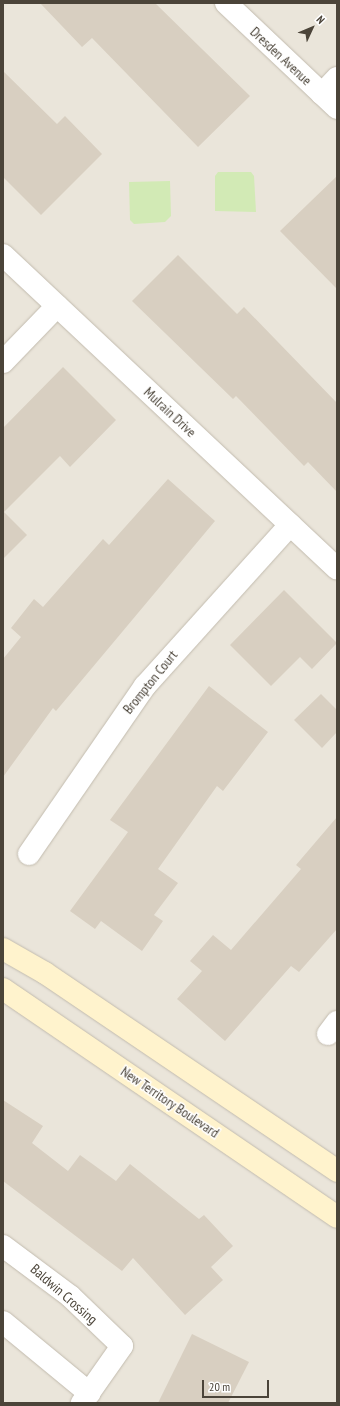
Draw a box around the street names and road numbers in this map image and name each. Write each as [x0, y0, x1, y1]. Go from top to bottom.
street label: Dresden Avenue [247, 23, 315, 89]
street label: Mulrain Drive [140, 384, 200, 440]
street label: Brompton Court [119, 647, 181, 717]
street label: New Territory Boulevard [117, 1063, 223, 1141]
street label: Baldwin Crossing [27, 1261, 101, 1327]

